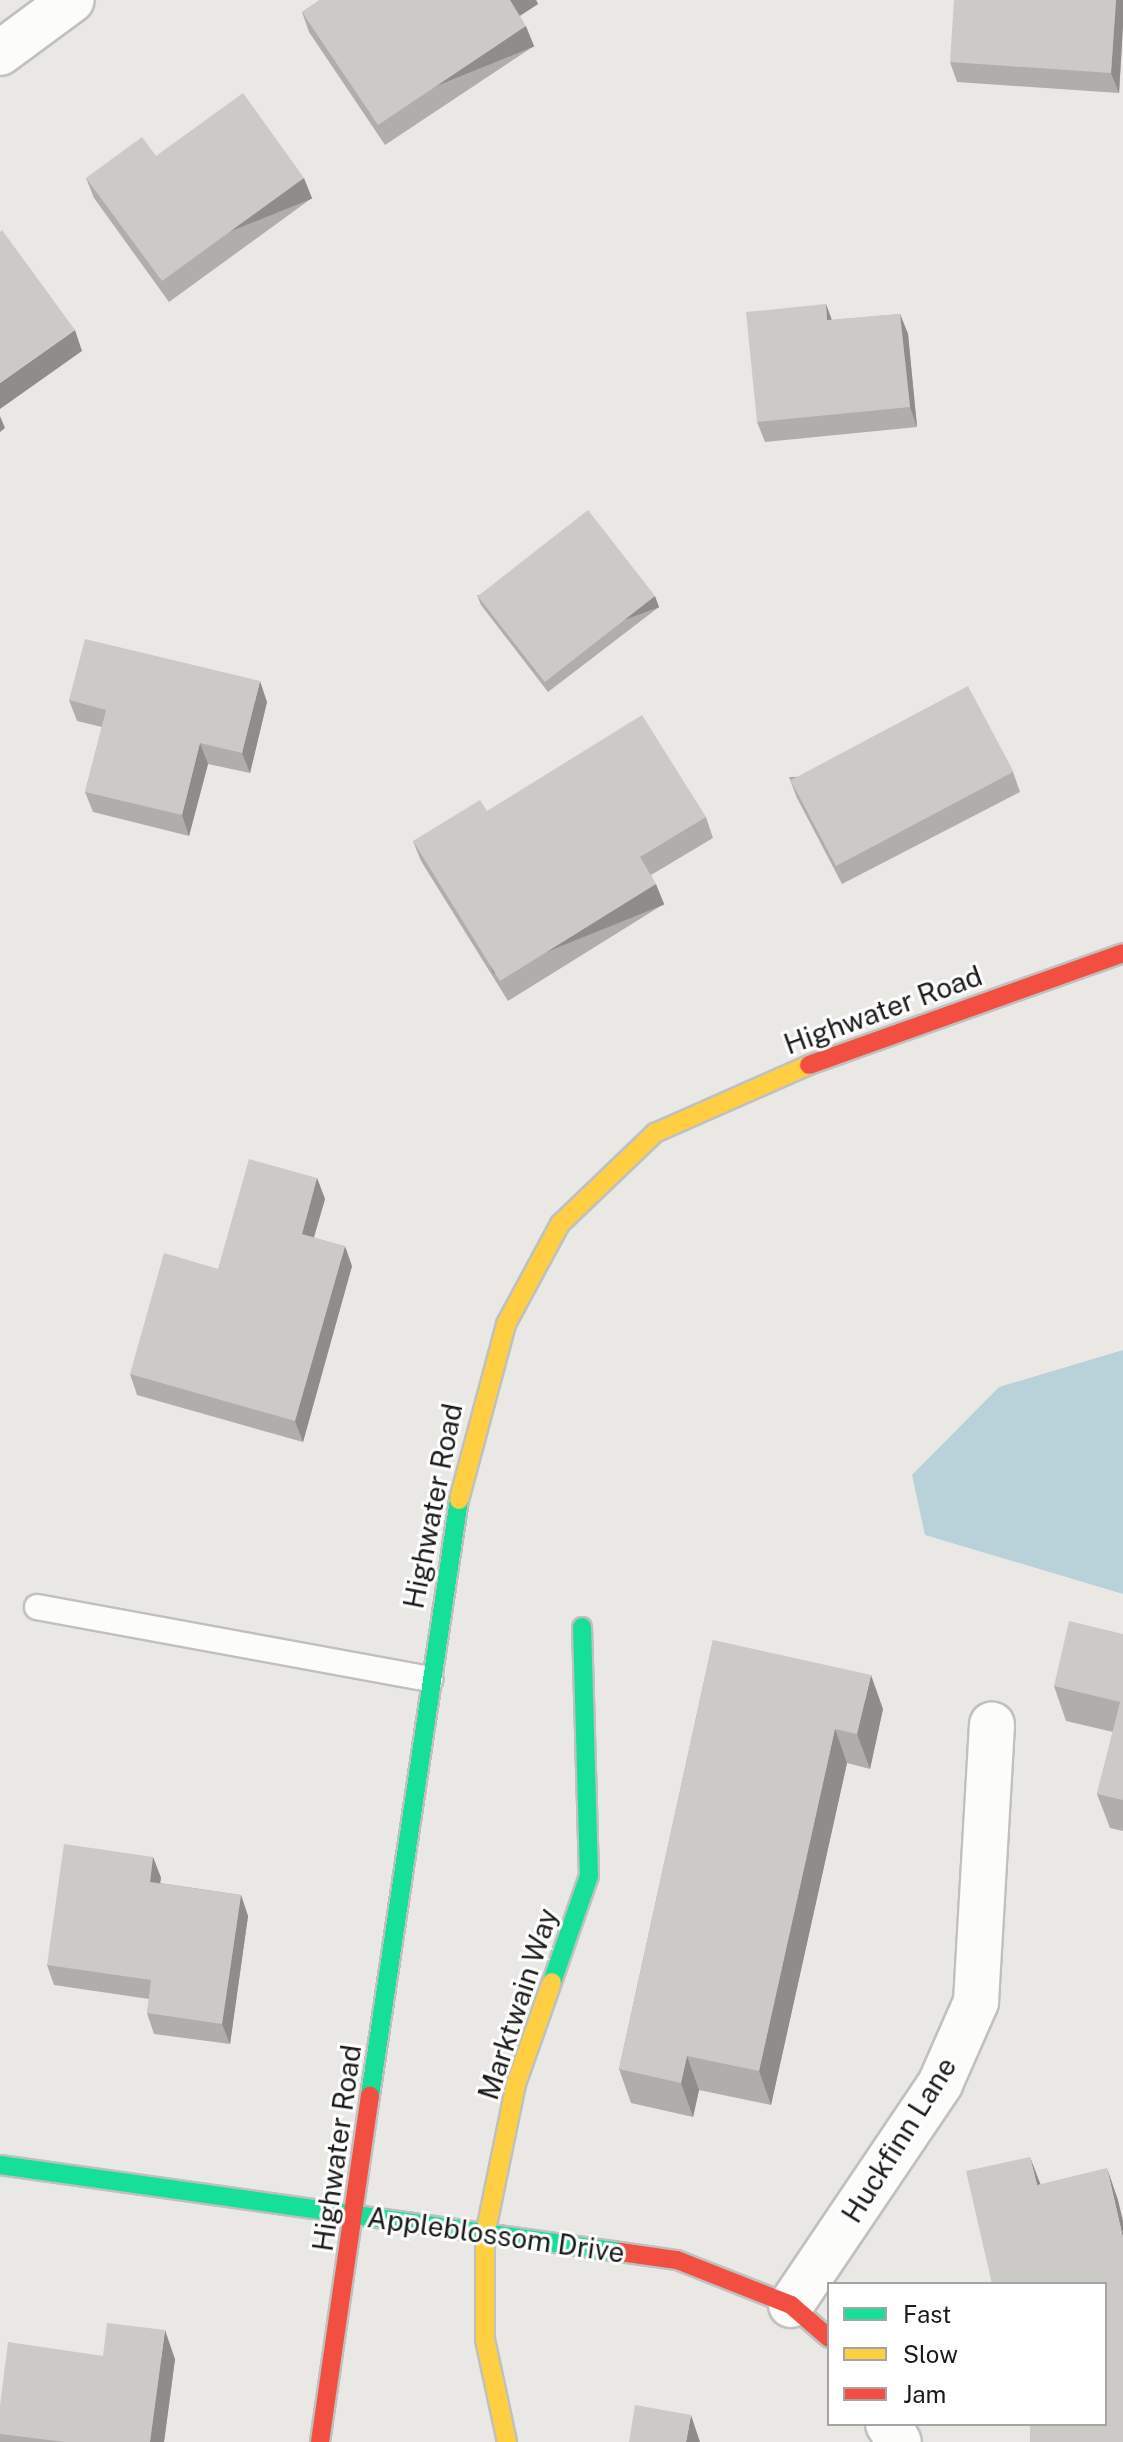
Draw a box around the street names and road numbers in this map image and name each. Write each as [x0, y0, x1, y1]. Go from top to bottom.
street label: Highwater Road [779, 959, 987, 1061]
street label: Highwater Road [397, 1401, 469, 1611]
street label: Marktwain Way [471, 1904, 565, 2104]
street label: Highwater Road [306, 2043, 368, 2253]
street label: Huckfinn Lane [835, 2051, 963, 2229]
street label: Appleblossom Drive [365, 2200, 627, 2270]

